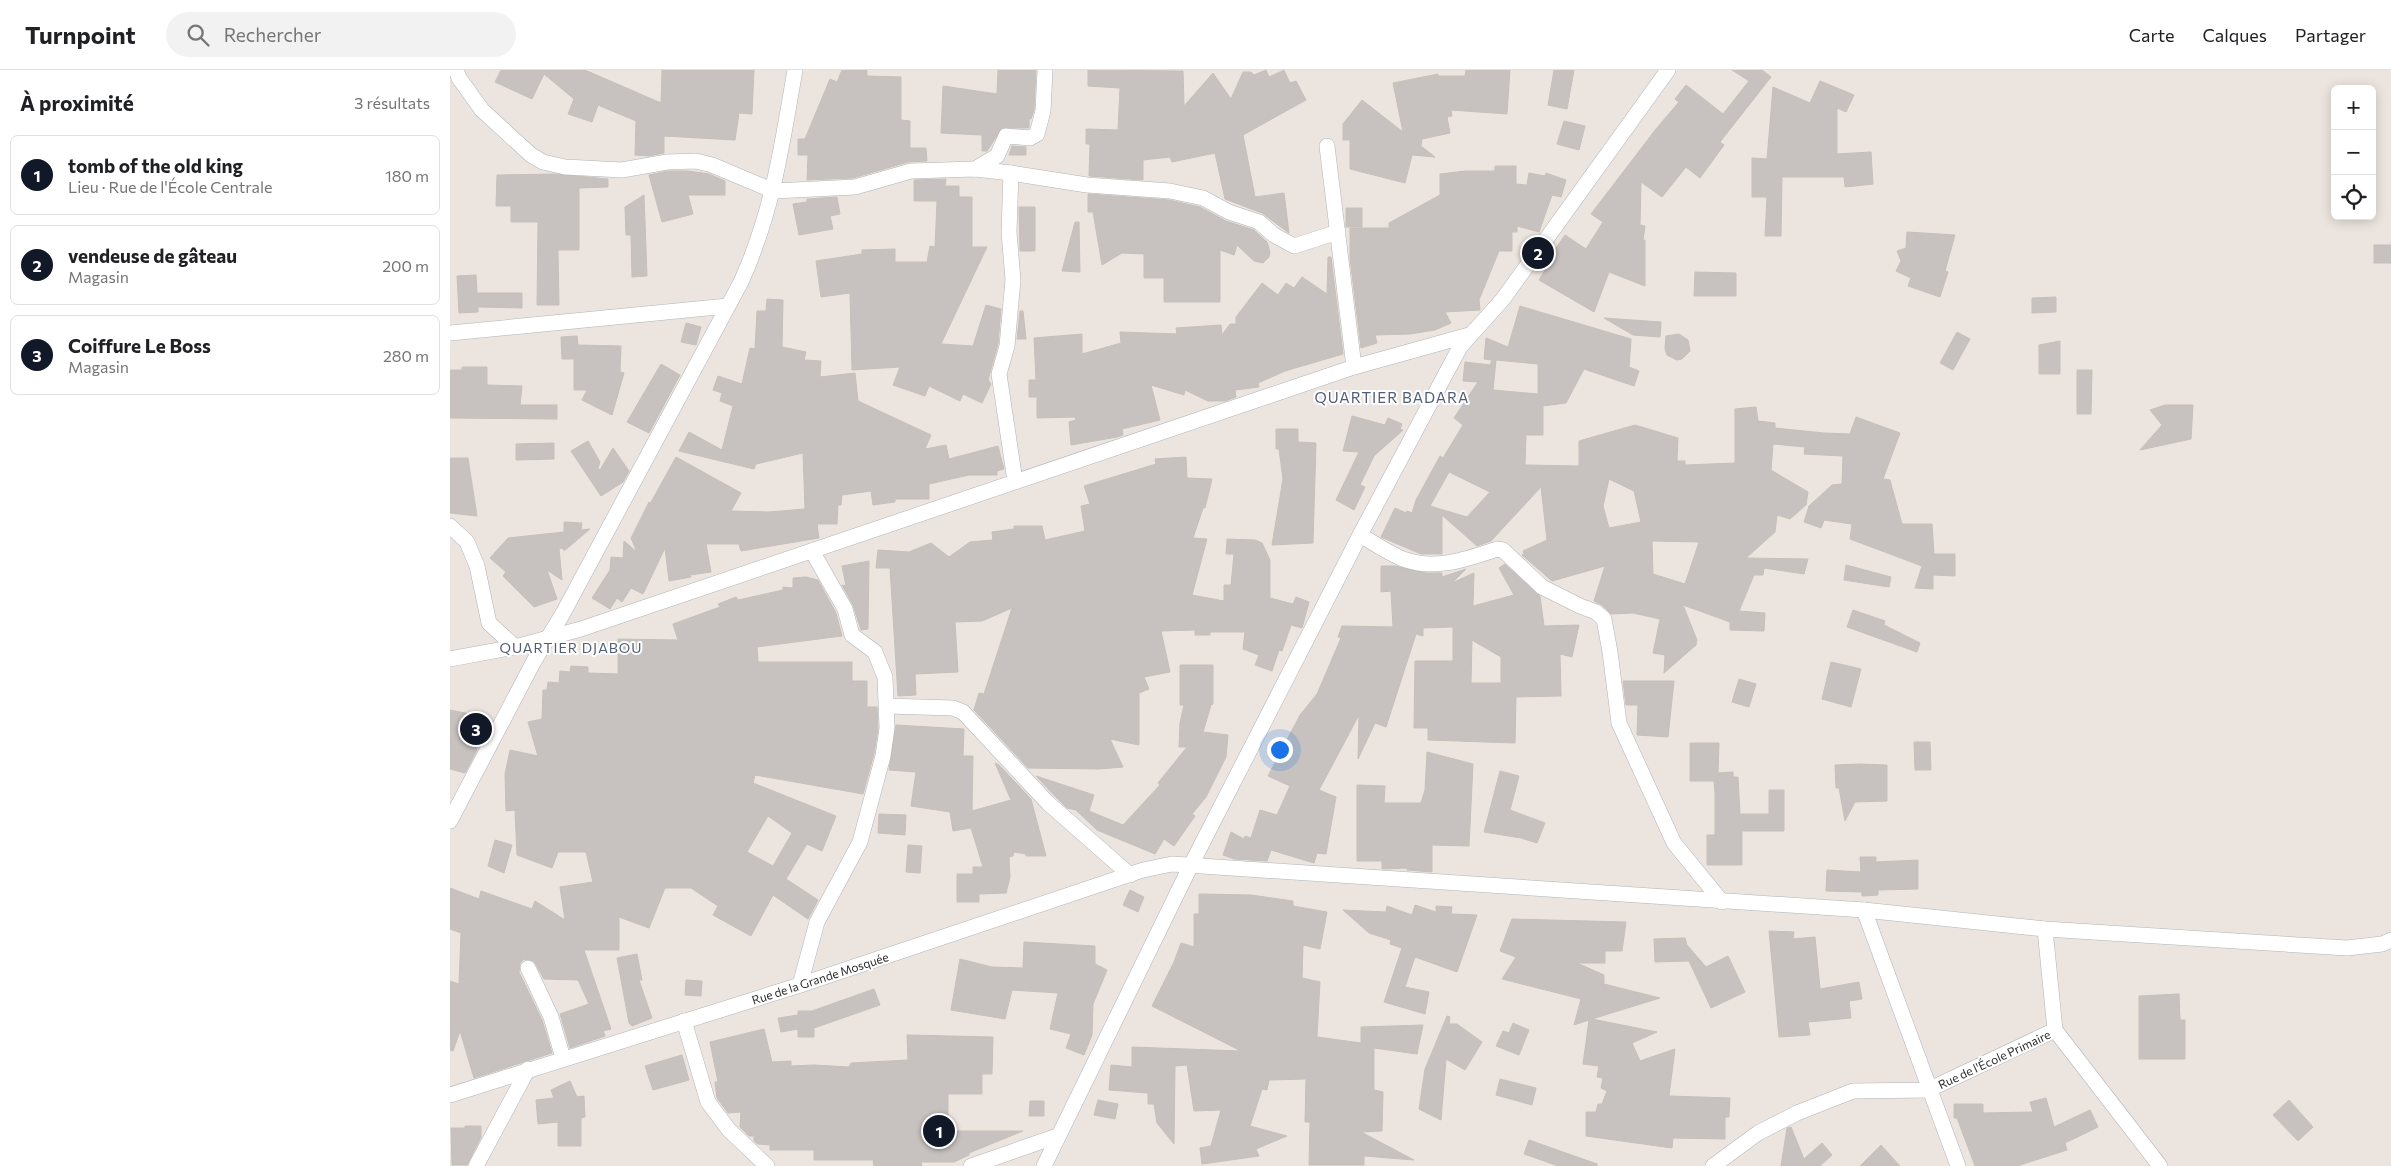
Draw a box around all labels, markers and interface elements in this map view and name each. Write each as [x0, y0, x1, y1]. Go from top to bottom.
search box [166, 12, 516, 57]
text: Turnpoint [25, 20, 136, 49]
icon: search [184, 21, 212, 49]
text: Rechercher [224, 23, 321, 46]
text: Carte [2129, 24, 2174, 46]
text: Calques [2202, 24, 2267, 46]
text: Partager [2295, 24, 2366, 46]
map controls [2331, 85, 2376, 220]
button: + [2331, 85, 2376, 130]
text: À proximité [20, 90, 134, 115]
text: 3 résultats [354, 93, 430, 112]
button: − [2331, 130, 2376, 175]
text: tomb of the old king [68, 154, 243, 177]
text: 1 [33, 166, 41, 185]
text: 180 m [385, 166, 429, 185]
button: locate [2331, 175, 2376, 220]
text: Lieu · Rue de l'École Centrale [68, 177, 272, 196]
pin: 2 [1522, 234, 1554, 272]
text: vendeuse de gâteau [68, 244, 237, 267]
text: 2 [32, 256, 42, 275]
text: 200 m [382, 256, 429, 275]
text: Magasin [68, 267, 129, 286]
text: Coiffure Le Boss [68, 334, 211, 357]
text: 3 [32, 346, 42, 365]
text: 280 m [383, 346, 429, 365]
text: Magasin [68, 357, 129, 376]
district label: QUARTIER BADARA [1315, 388, 1469, 406]
district label: QUARTIER DJABOU [499, 639, 643, 656]
pin: 3 [460, 710, 492, 748]
your location [1267, 737, 1293, 763]
street label: Rue de la Grande Mosquée [750, 949, 890, 1007]
street label: Rue de l'École Primaire [1936, 1027, 2052, 1091]
pin: 1 [923, 1112, 955, 1150]

